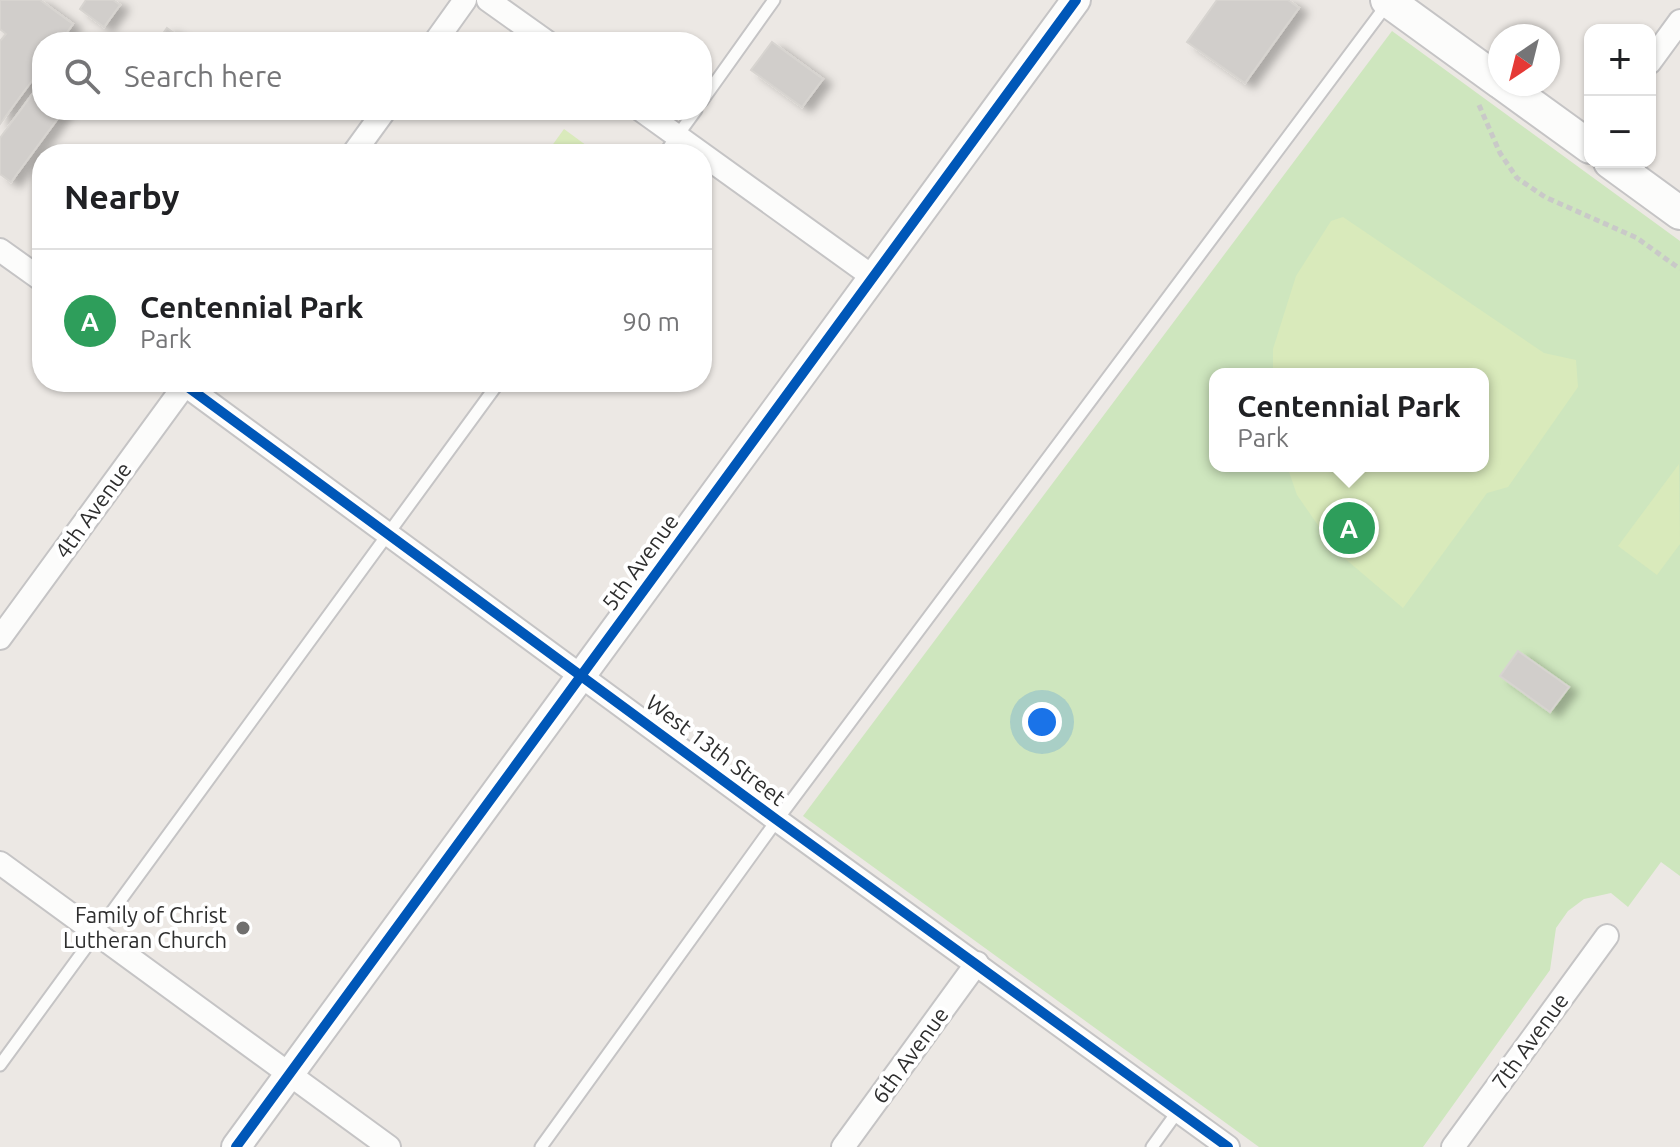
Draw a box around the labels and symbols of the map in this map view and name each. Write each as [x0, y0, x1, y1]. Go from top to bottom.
north arrow [1488, 24, 1560, 96]
street label: 4th Avenue [49, 457, 136, 563]
pin: A [1323, 498, 1375, 558]
street label: 5th Avenue [596, 509, 683, 615]
street label: West 13th Street [642, 689, 791, 810]
your location [1022, 702, 1062, 742]
place label: Family of Christ Lutheran Church [63, 902, 227, 952]
marker: Family of Christ Lutheran Church [234, 919, 252, 937]
street label: 7th Avenue [1486, 988, 1573, 1094]
street label: 6th Avenue [866, 1002, 953, 1108]

